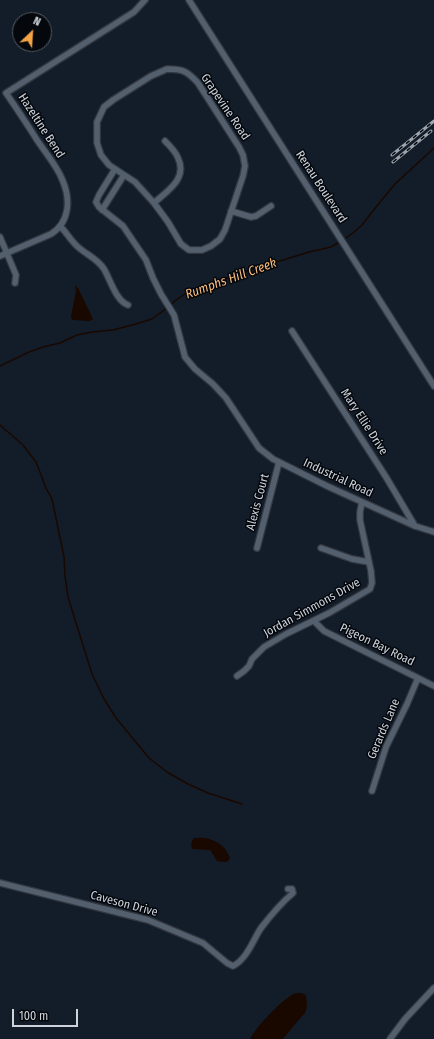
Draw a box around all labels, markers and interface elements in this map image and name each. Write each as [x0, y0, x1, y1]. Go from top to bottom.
north arrow [12, 12, 52, 52]
text: N [31, 14, 43, 29]
street label: Grapevine Road [197, 71, 253, 143]
street label: Hazeltine Bend [15, 91, 67, 161]
street label: Renau Boulevard [292, 148, 350, 226]
water label: Rumphs Hill Creek [183, 255, 279, 303]
street label: Mary Ellie Drive [337, 386, 391, 458]
street label: Industrial Road [301, 456, 375, 500]
street label: Alexis Court [244, 472, 272, 532]
street label: Jordan Simmons Drive [261, 575, 363, 641]
street label: Pigeon Bay Road [337, 621, 417, 669]
street label: Gerards Lane [365, 697, 403, 761]
street label: Caveson Drive [89, 888, 159, 920]
scale bar [14, 1001, 80, 1027]
text: 100 m [19, 1009, 48, 1023]

